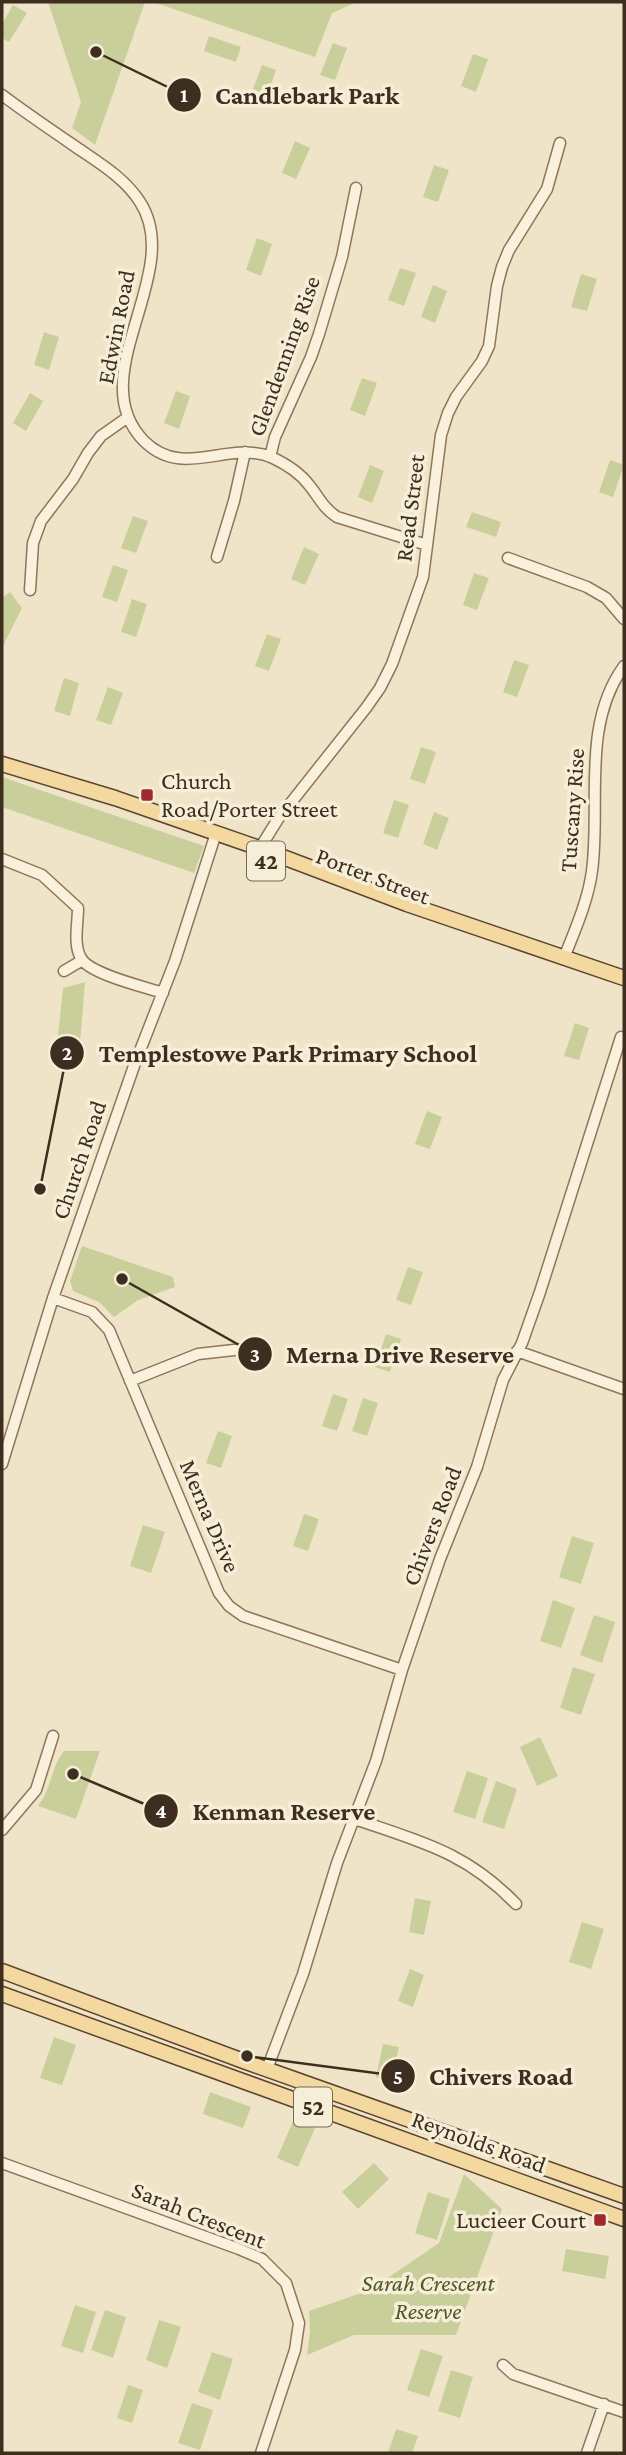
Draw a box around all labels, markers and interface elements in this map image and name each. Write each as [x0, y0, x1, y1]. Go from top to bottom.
callout: Candlebark Park [166, 71, 413, 118]
text: Candlebark Park [215, 81, 400, 110]
text: 1 [180, 83, 188, 107]
street label: Edwin Road [91, 267, 140, 386]
street label: Glendenning Rise [242, 272, 325, 440]
street label: Read Street [390, 452, 430, 563]
street label: Tuscany Rise [554, 747, 589, 873]
place label: Church Road/Porter Street [161, 767, 338, 822]
marker: Church Road/Porter Street [139, 787, 155, 803]
street label: Porter Street [313, 841, 435, 910]
road number: 42 [247, 842, 285, 880]
callout: Templestowe Park Primary School [49, 1029, 491, 1076]
text: Templestowe Park Primary School [99, 1039, 478, 1068]
text: 2 [62, 1041, 73, 1065]
street label: Church Road [46, 1097, 112, 1223]
callout: Merna Drive Reserve [237, 1331, 528, 1378]
text: Merna Drive Reserve [286, 1340, 514, 1369]
text: 3 [250, 1343, 260, 1367]
street label: Merna Drive [175, 1455, 246, 1576]
street label: Chivers Road [396, 1462, 467, 1589]
callout: Kenman Reserve [143, 1787, 389, 1834]
text: Kenman Reserve [193, 1797, 375, 1826]
text: 4 [155, 1799, 167, 1823]
callout: Chivers Road [380, 2053, 587, 2100]
text: Chivers Road [429, 2062, 573, 2091]
text: 5 [393, 2065, 403, 2089]
road number: 52 [294, 2088, 332, 2126]
street label: Reynolds Road [408, 2105, 550, 2178]
street label: Sarah Crescent [128, 2175, 271, 2254]
place label: Lucieer Court [456, 2206, 587, 2233]
marker: Lucieer Court [592, 2212, 608, 2228]
park label: Sarah Crescent Reserve [361, 2269, 495, 2324]

